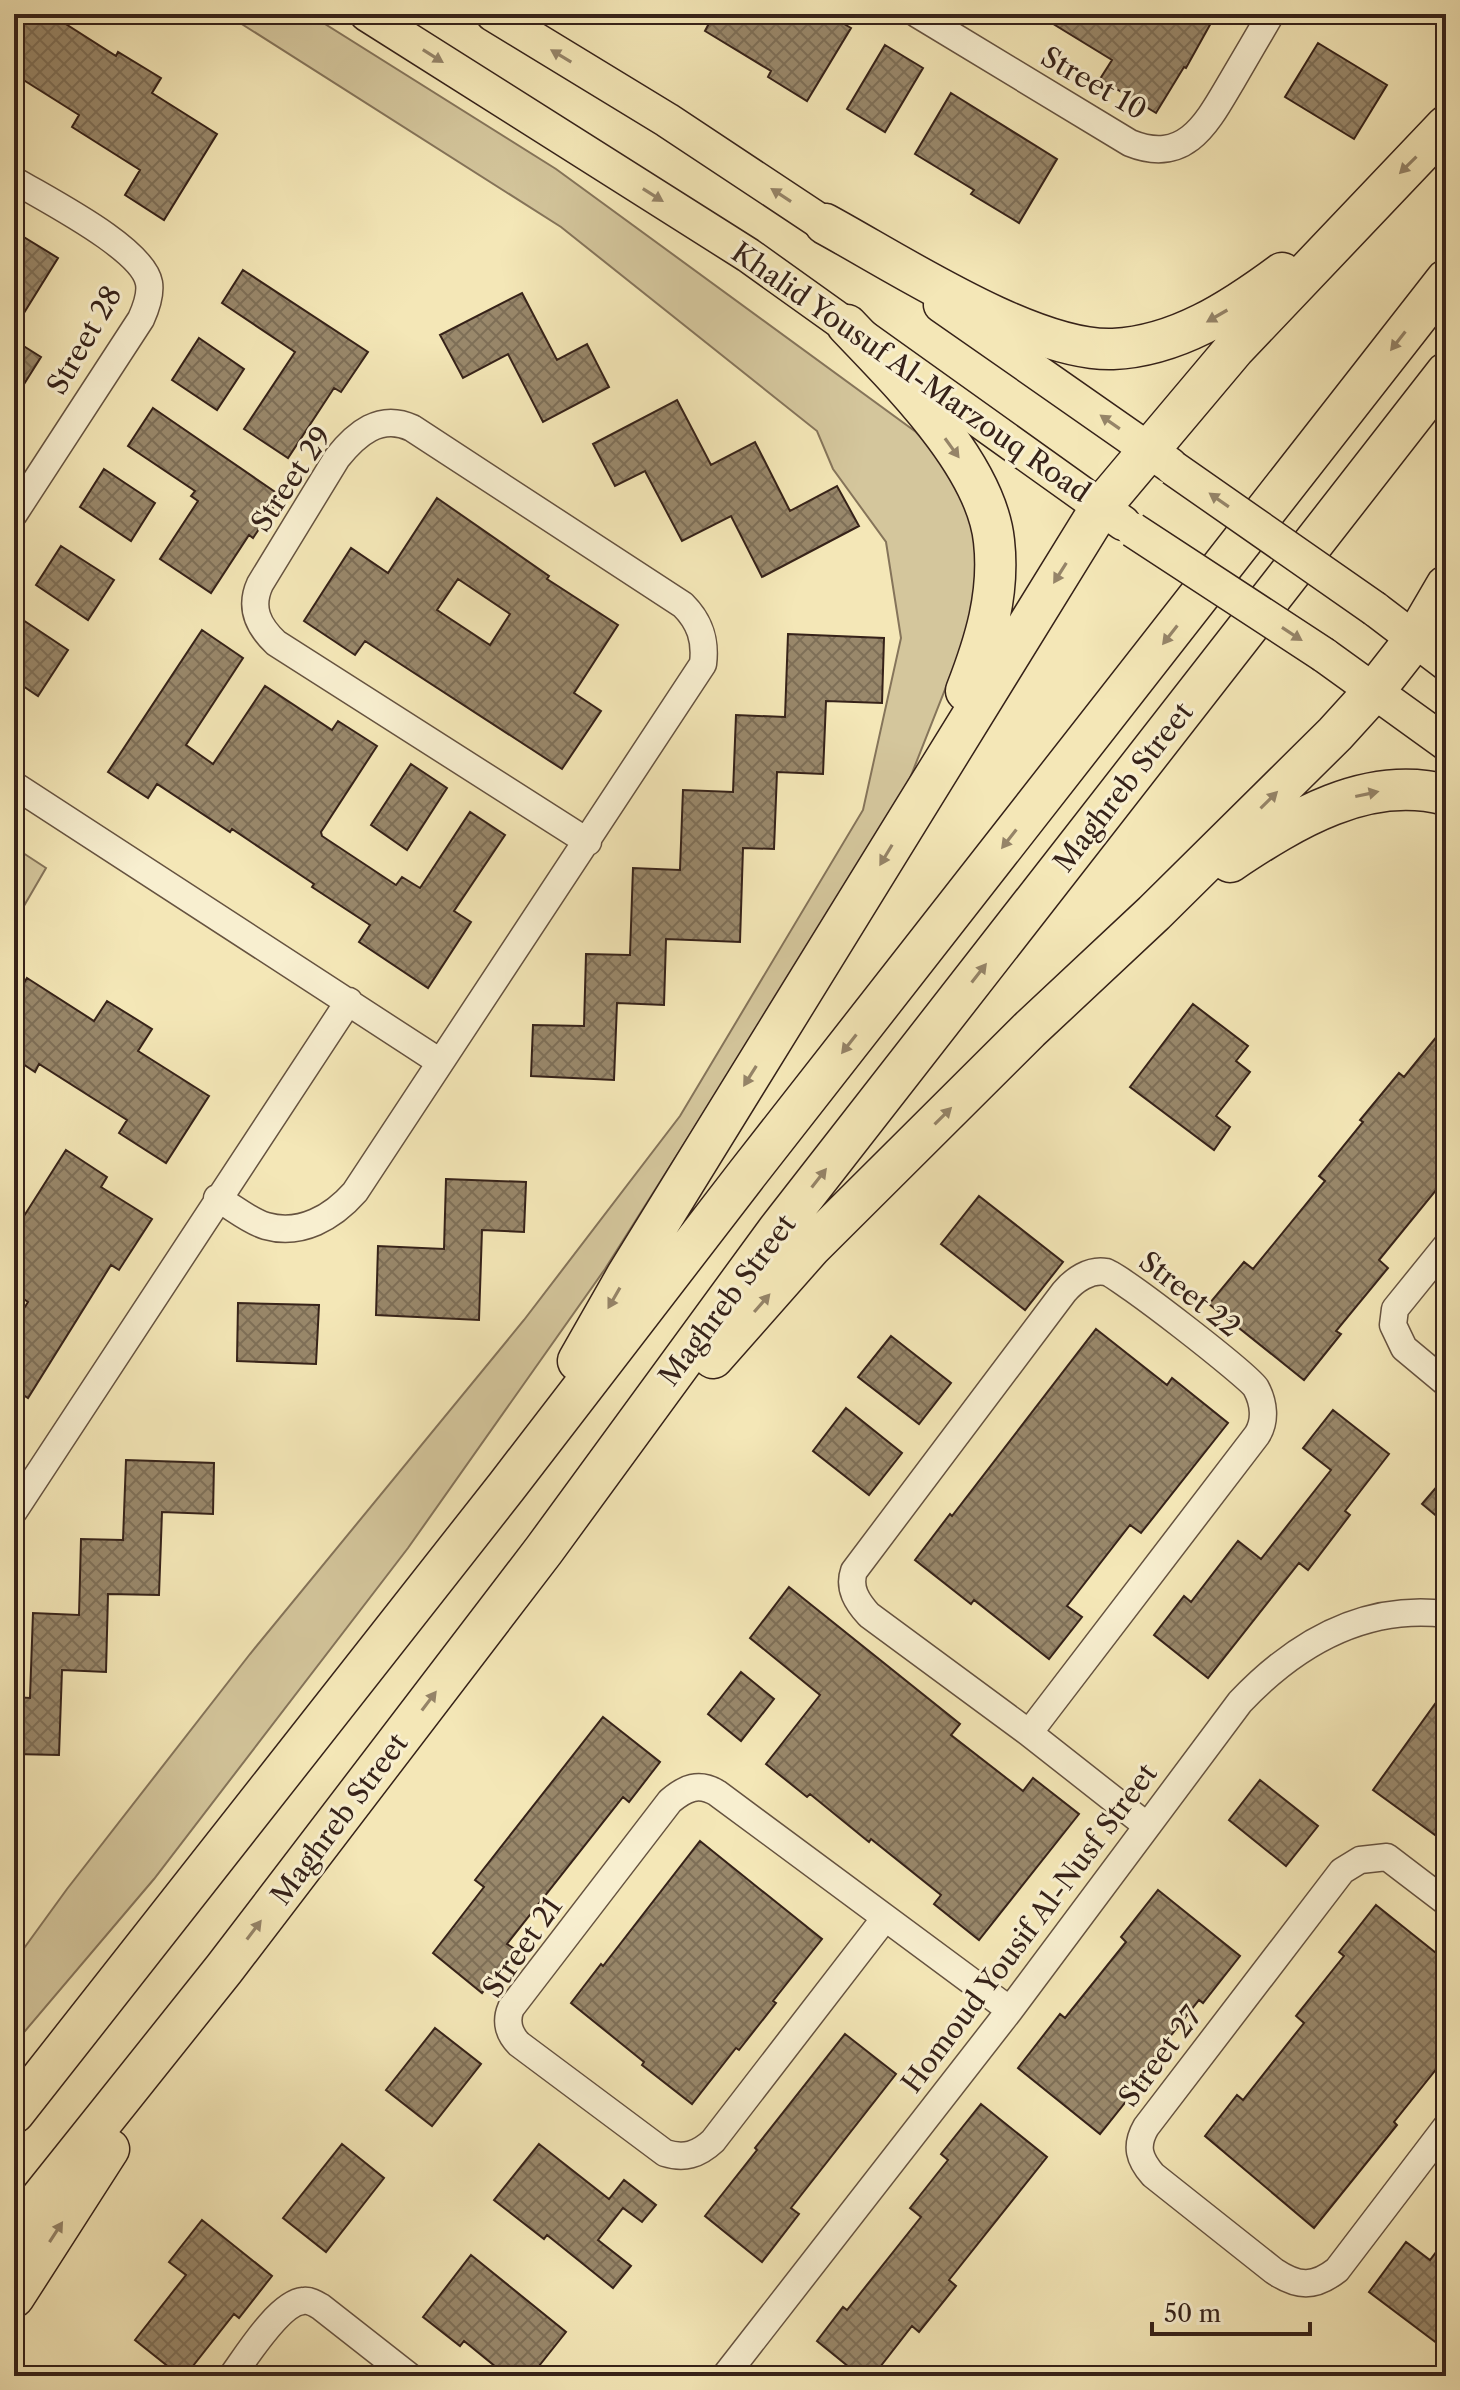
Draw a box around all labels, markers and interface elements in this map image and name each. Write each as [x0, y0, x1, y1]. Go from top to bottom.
street label: Street 10 [1035, 39, 1153, 127]
one-way arrow [422, 48, 444, 62]
one-way arrow [550, 49, 572, 63]
one-way arrow [1399, 155, 1418, 174]
one-way arrow [642, 187, 663, 202]
one-way arrow [770, 188, 792, 203]
street label: Khalid Yousuf Al-Marzouq Road [725, 235, 1097, 509]
street label: Street 28 [39, 280, 129, 400]
one-way arrow [1206, 309, 1228, 323]
one-way arrow [1391, 331, 1407, 351]
one-way arrow [1100, 415, 1121, 430]
street label: Street 29 [244, 420, 338, 538]
one-way arrow [944, 437, 959, 458]
one-way arrow [1209, 493, 1230, 508]
one-way arrow [1052, 563, 1067, 584]
one-way arrow [1162, 625, 1178, 645]
one-way arrow [1281, 627, 1302, 642]
street label: Maghreb Street [1046, 695, 1200, 879]
one-way arrow [1354, 787, 1379, 800]
one-way arrow [1259, 791, 1278, 810]
one-way arrow [1001, 829, 1018, 849]
one-way arrow [879, 844, 893, 866]
one-way arrow [970, 963, 986, 983]
one-way arrow [841, 1034, 857, 1054]
one-way arrow [743, 1065, 758, 1088]
one-way arrow [933, 1107, 952, 1126]
one-way arrow [810, 1168, 826, 1188]
street label: Maghreb Street [651, 1207, 803, 1392]
street label: Street 22 [1133, 1244, 1247, 1344]
one-way arrow [607, 1287, 621, 1309]
one-way arrow [753, 1293, 770, 1313]
one-way arrow [420, 1691, 436, 1711]
street label: Maghreb Street [263, 1726, 415, 1911]
street label: Homoud Yousif Al-Nusf Street [894, 1757, 1164, 2099]
street label: Street 21 [475, 1890, 569, 2004]
one-way arrow [246, 1920, 262, 1940]
street label: Street 27 [1111, 1999, 1209, 2113]
one-way arrow [48, 2221, 63, 2243]
scale bar [1152, 2286, 1310, 2336]
text: 50 m [1164, 2299, 1221, 2328]

